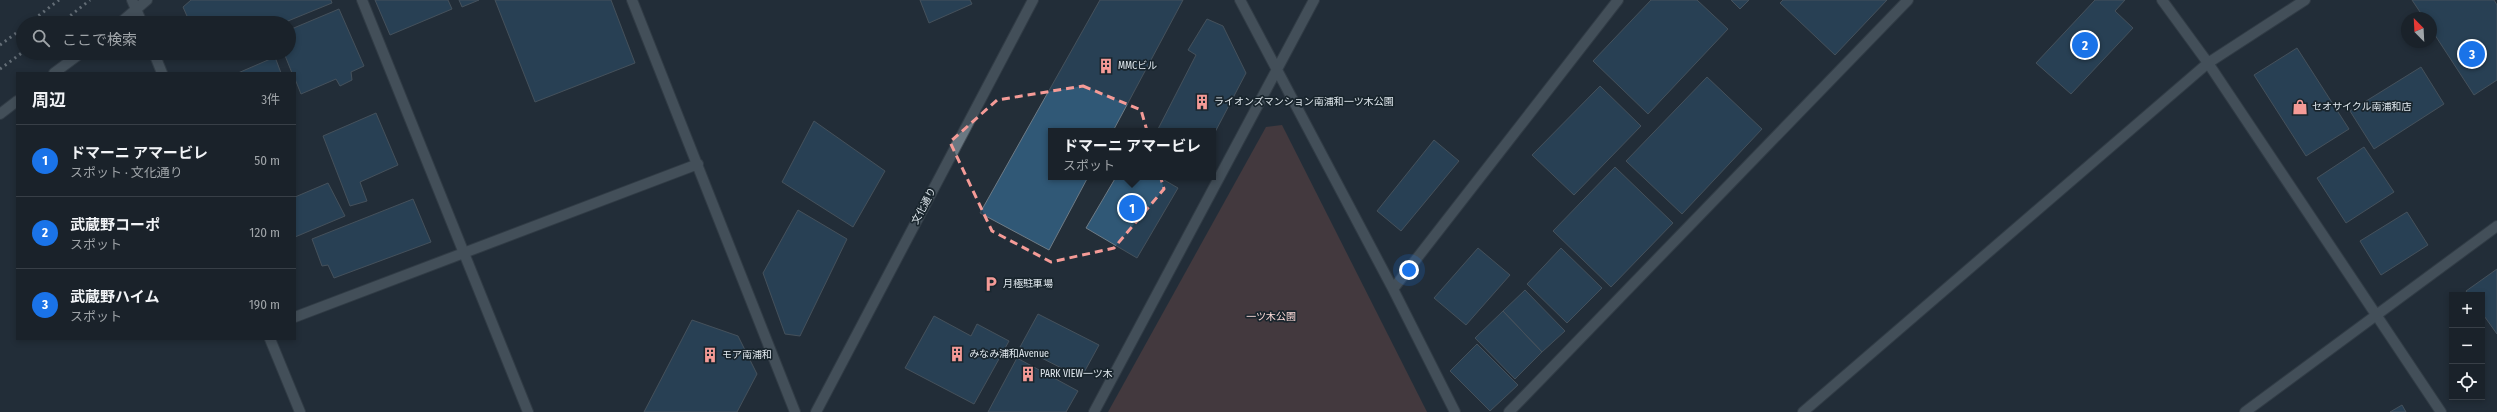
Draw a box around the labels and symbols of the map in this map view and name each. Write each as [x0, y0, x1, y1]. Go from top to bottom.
north arrow [2401, 12, 2437, 48]
pin: 2 [2072, 30, 2098, 60]
pin: 3 [2459, 39, 2485, 69]
building icon: MMCビル [1097, 57, 1115, 75]
place label: MMCビル [1118, 60, 1157, 72]
building icon: ライオンズマンション南浦和一ツ木公園 [1193, 93, 1211, 111]
place label: ライオンズマンション南浦和一ツ木公園 [1214, 96, 1394, 108]
shop icon: セオサイクル南浦和店 [2291, 98, 2309, 116]
place label: セオサイクル南浦和店 [2312, 101, 2412, 113]
street label: 文化通り [909, 186, 939, 226]
pin: 1 [1119, 193, 1145, 223]
your location [1399, 260, 1419, 280]
parking icon: 月極駐車場 [982, 275, 1000, 293]
place label: 月極駐車場 [1003, 278, 1053, 290]
park label: 一ツ木公園 [1246, 311, 1296, 323]
building icon: みなみ浦和Avenue [948, 345, 966, 363]
building icon: モア南浦和 [701, 346, 719, 364]
place label: みなみ浦和Avenue [969, 348, 1049, 360]
place label: モア南浦和 [722, 349, 772, 361]
building icon: PARK VIEW一ツ木 [1019, 365, 1037, 383]
place label: PARK VIEW一ツ木 [1040, 368, 1113, 380]

